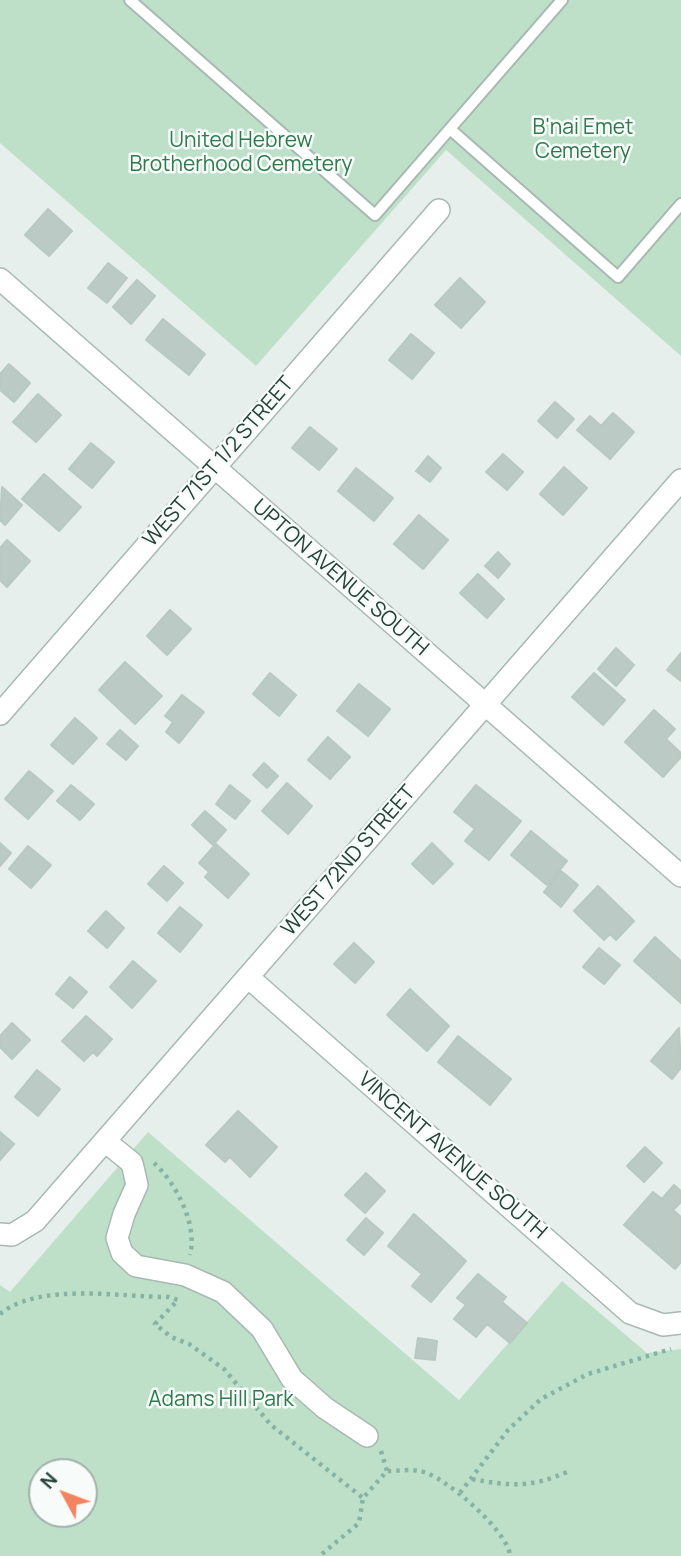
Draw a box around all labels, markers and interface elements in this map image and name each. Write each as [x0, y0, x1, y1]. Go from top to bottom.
park label: B'nai Emet Cemetery [533, 115, 633, 165]
park label: United Hebrew Brotherhood Cemetery [129, 128, 353, 178]
street label: WEST 71ST 1/2 STREET [138, 372, 300, 552]
street label: UPTON AVENUE SOUTH [247, 495, 433, 661]
street label: WEST 72ND STREET [277, 781, 421, 941]
street label: VINCENT AVENUE SOUTH [353, 1067, 551, 1245]
park label: Adams Hill Park [148, 1387, 294, 1413]
north arrow [28, 1458, 98, 1528]
text: N [34, 1467, 63, 1494]

